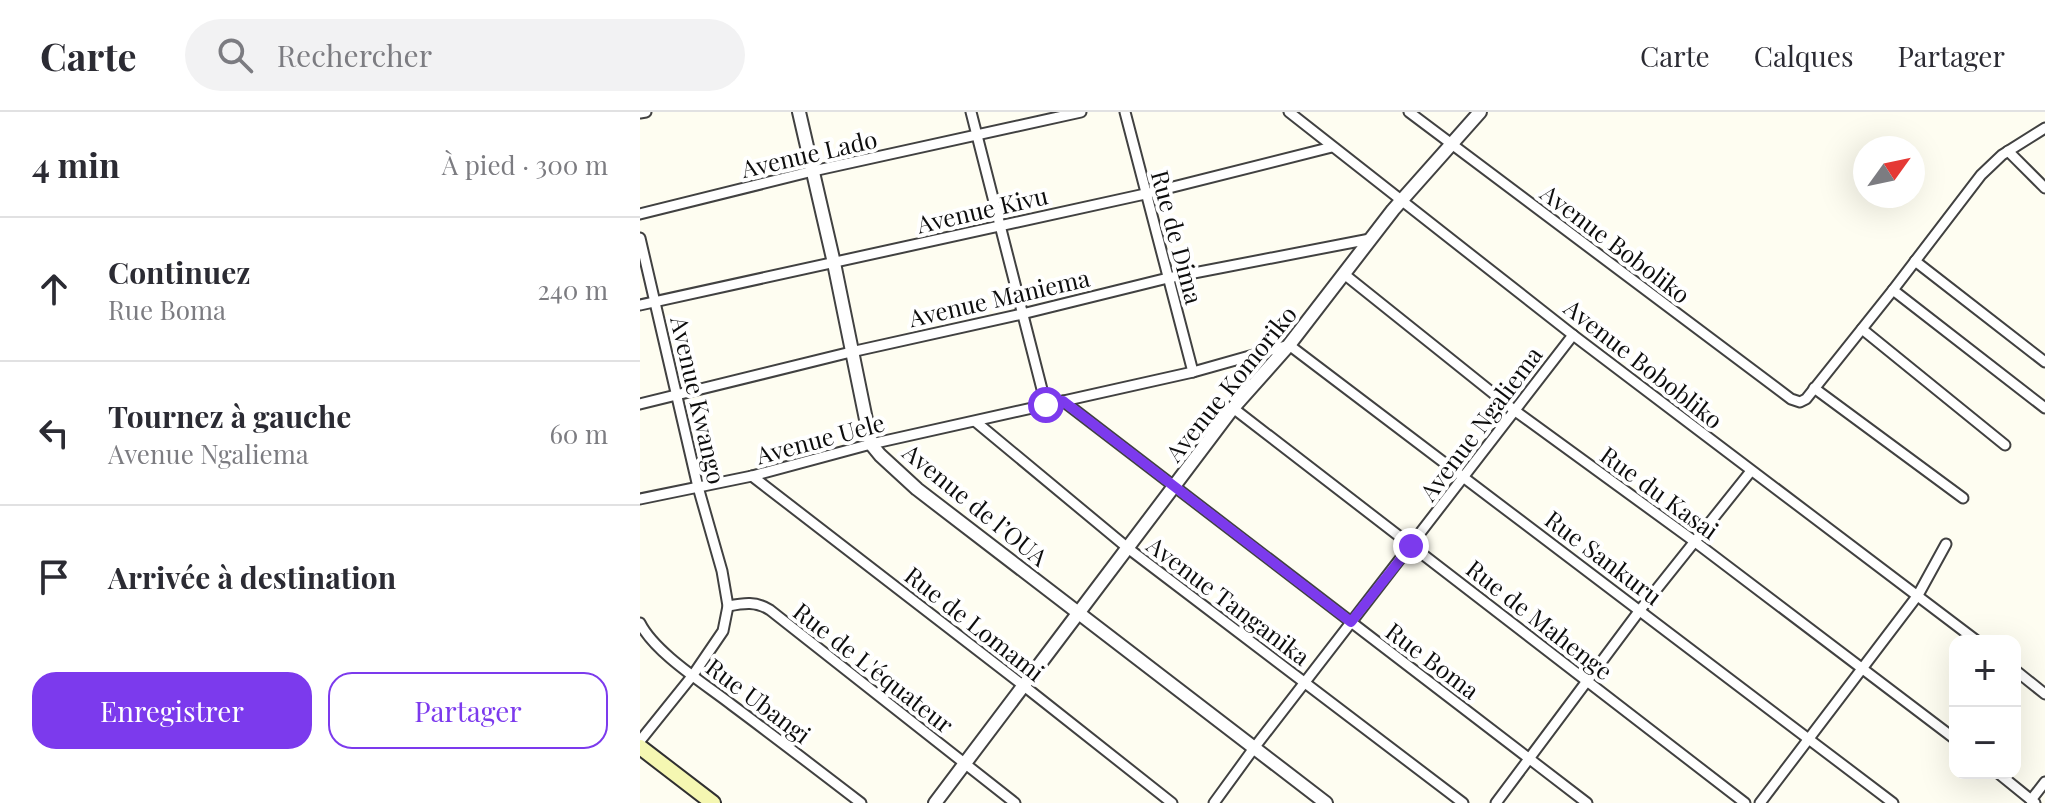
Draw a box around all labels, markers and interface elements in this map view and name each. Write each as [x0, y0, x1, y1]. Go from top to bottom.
search box [185, 19, 745, 91]
text: Carte [40, 30, 137, 81]
icon: search [213, 33, 257, 77]
text: Rechercher [277, 35, 432, 75]
text: Carte [1640, 37, 1710, 74]
text: Calques [1754, 37, 1853, 74]
text: Partager [1897, 37, 2005, 74]
street label: Avenue Lado [737, 122, 880, 184]
north arrow [1853, 136, 1925, 208]
text: 4 min [32, 141, 120, 187]
text: À pied · 300 m [442, 147, 608, 182]
street label: Rue de Dima [1145, 167, 1211, 308]
street label: Avenue Boboliko [1534, 176, 1697, 310]
street label: Avenue Kivu [912, 178, 1051, 240]
text: Continuez [108, 252, 250, 292]
street label: Avenue Maniema [904, 261, 1093, 334]
icon: ahead [32, 267, 76, 311]
text: 240 m [538, 272, 608, 307]
street label: Avenue Bobobliko [1557, 290, 1730, 435]
text: Rue Boma [108, 292, 226, 327]
street label: Avenue Komoriko [1157, 298, 1303, 468]
street label: Avenue Kwango [664, 312, 734, 487]
street label: Avenue Ngaliema [1411, 339, 1549, 507]
route start [1028, 387, 1064, 423]
text: Tournez à gauche [108, 396, 351, 436]
street label: Avenue Uele [751, 405, 888, 471]
icon: left [32, 411, 76, 455]
text: 60 m [549, 416, 608, 451]
street label: Avenue de l’OUA [896, 435, 1056, 573]
text: Avenue Ngaliema [108, 436, 309, 471]
street label: Rue du Kasai [1594, 438, 1726, 546]
street label: Rue Sankuru [1539, 503, 1669, 612]
street label: Avenue Tanganika [1140, 528, 1317, 672]
route end [1393, 528, 1429, 564]
street label: Rue de Mahenge [1460, 552, 1620, 686]
icon: arrive [32, 555, 76, 599]
text: Arrivée à destination [108, 557, 396, 597]
street label: Rue de Lomami [899, 559, 1051, 687]
street label: Rue de L'équateur [787, 594, 961, 740]
street label: Rue Boma [1380, 614, 1486, 706]
map controls [1949, 635, 2021, 779]
button: + [1949, 635, 2021, 707]
street label: Rue Ubangi [700, 650, 818, 750]
button: Enregistrer [32, 672, 312, 749]
button: Partager [328, 672, 608, 749]
button: − [1949, 707, 2021, 779]

